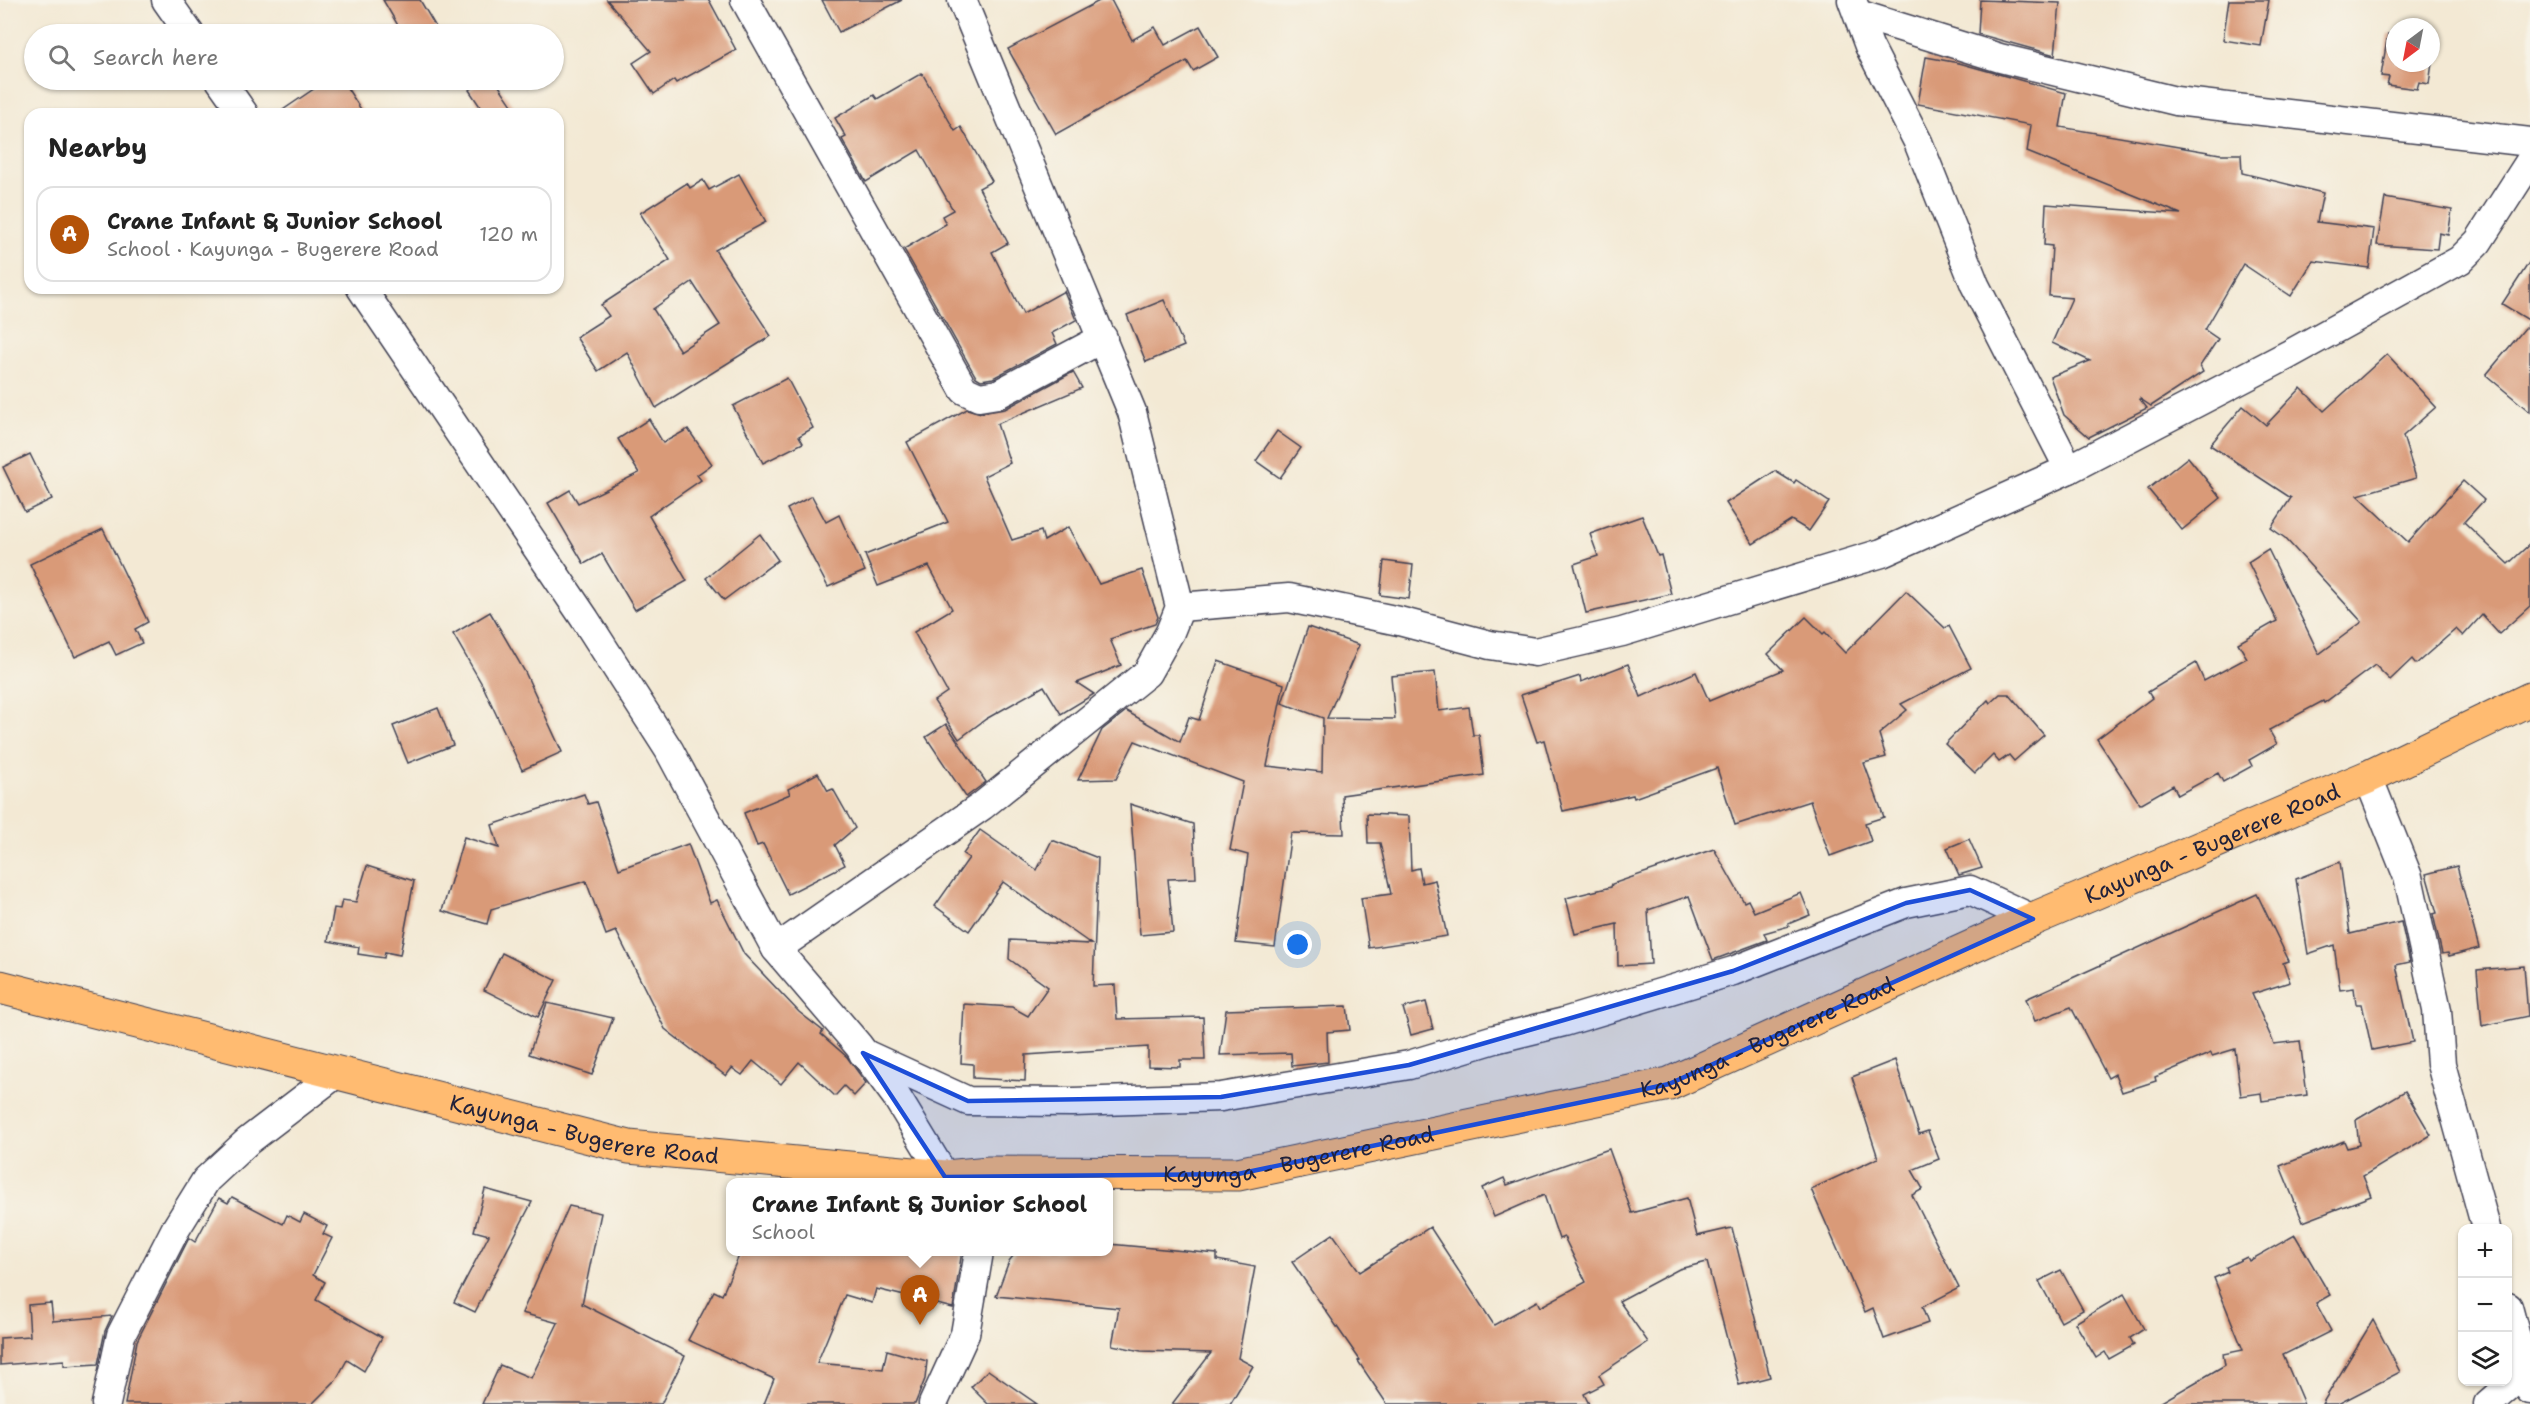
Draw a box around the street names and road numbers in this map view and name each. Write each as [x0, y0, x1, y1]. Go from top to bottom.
street label: Kayunga - Bugerere Road [2080, 776, 2344, 910]
street label: Kayunga - Bugerere Road [1637, 969, 1899, 1104]
street label: Kayunga - Bugerere Road [447, 1087, 720, 1170]
street label: Kayunga - Bugerere Road [1163, 1119, 1437, 1189]

